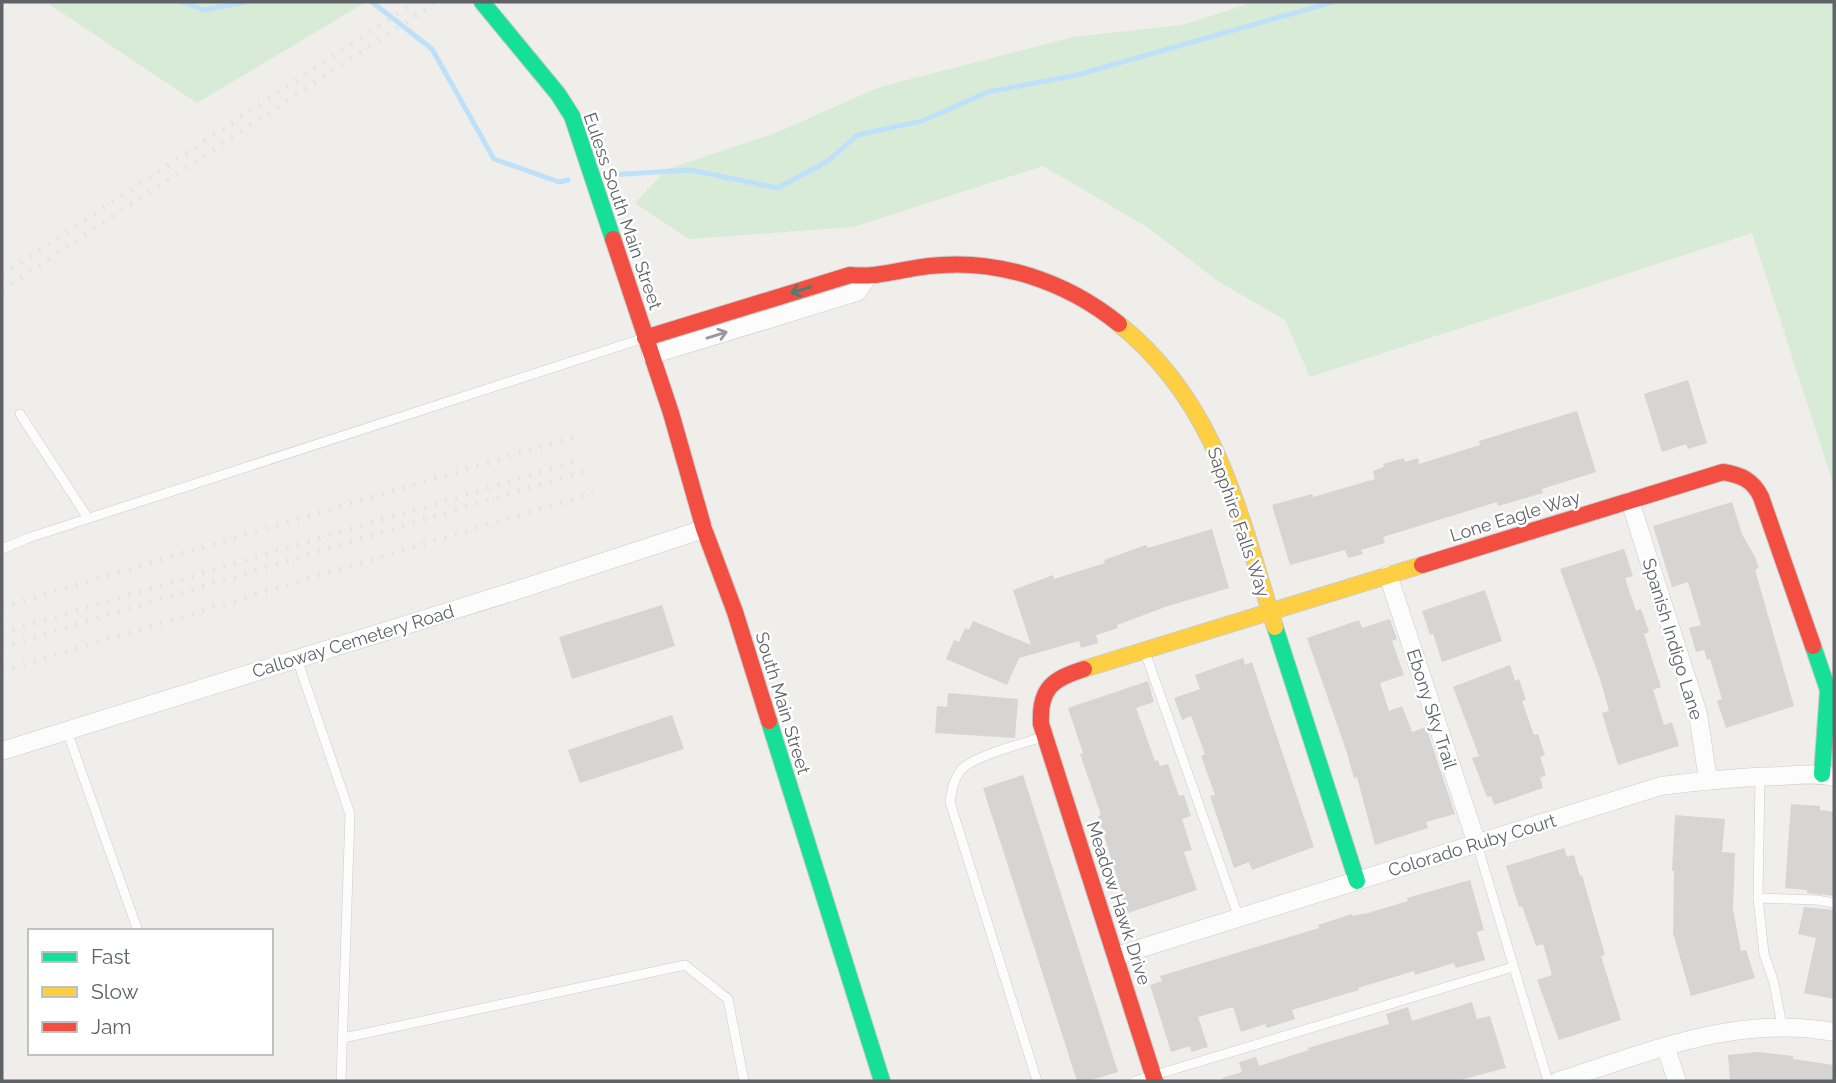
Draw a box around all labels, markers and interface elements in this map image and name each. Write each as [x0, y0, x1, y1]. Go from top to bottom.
street label: Euless South Main Street [579, 110, 667, 312]
one-way arrow [791, 285, 813, 298]
one-way arrow [705, 327, 727, 340]
street label: Sapphire Falls Way [1203, 444, 1275, 600]
street label: Lone Eagle Way [1447, 486, 1583, 546]
street label: Spanish Indigo Lane [1638, 556, 1708, 723]
street label: Calloway Cemetery Road [250, 600, 456, 682]
street label: South Main Street [751, 629, 815, 777]
street label: Ebony Sky Trail [1403, 646, 1461, 772]
street label: Colorado Ruby Court [1386, 809, 1558, 881]
street label: Meadow Hawk Drive [1083, 819, 1155, 988]
legend [28, 929, 273, 1055]
text: Fast [91, 944, 131, 969]
text: Slow [91, 979, 139, 1004]
text: Jam [91, 1014, 132, 1039]

